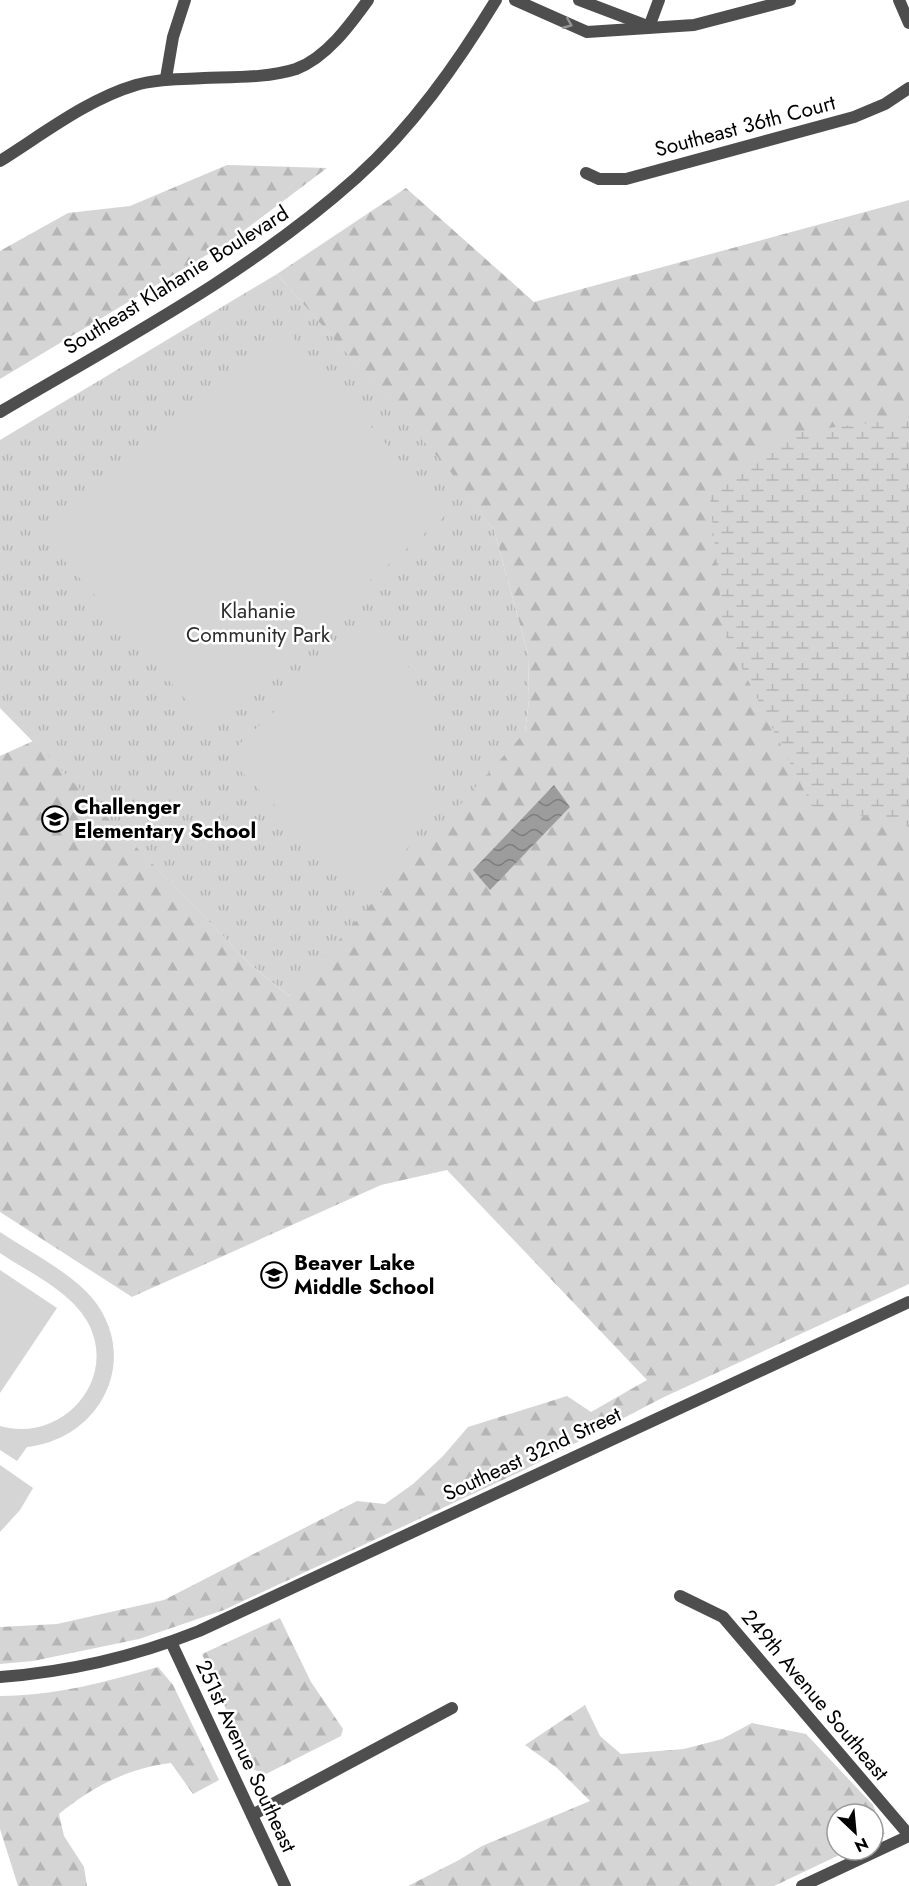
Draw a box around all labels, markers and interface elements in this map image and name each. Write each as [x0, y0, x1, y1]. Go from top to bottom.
one-way arrow [562, 17, 573, 29]
street label: Southeast 36th Court [651, 87, 839, 165]
street label: Southeast Klahanie Boulevard [58, 198, 294, 362]
park label: Klahanie Community Park [186, 596, 331, 650]
place label: Challenger Elementary School [74, 792, 256, 846]
school or university icon: Challenger Elementary School [40, 804, 70, 834]
place label: Beaver Lake Middle School [294, 1248, 434, 1302]
school or university icon: Beaver Lake Middle School [259, 1260, 289, 1290]
street label: Southeast 32nd Street [438, 1399, 626, 1509]
street label: 249th Avenue Southeast [734, 1603, 896, 1787]
street label: 251st Avenue Southeast [188, 1655, 304, 1857]
north arrow [825, 1802, 885, 1862]
text: N [851, 1832, 872, 1858]

